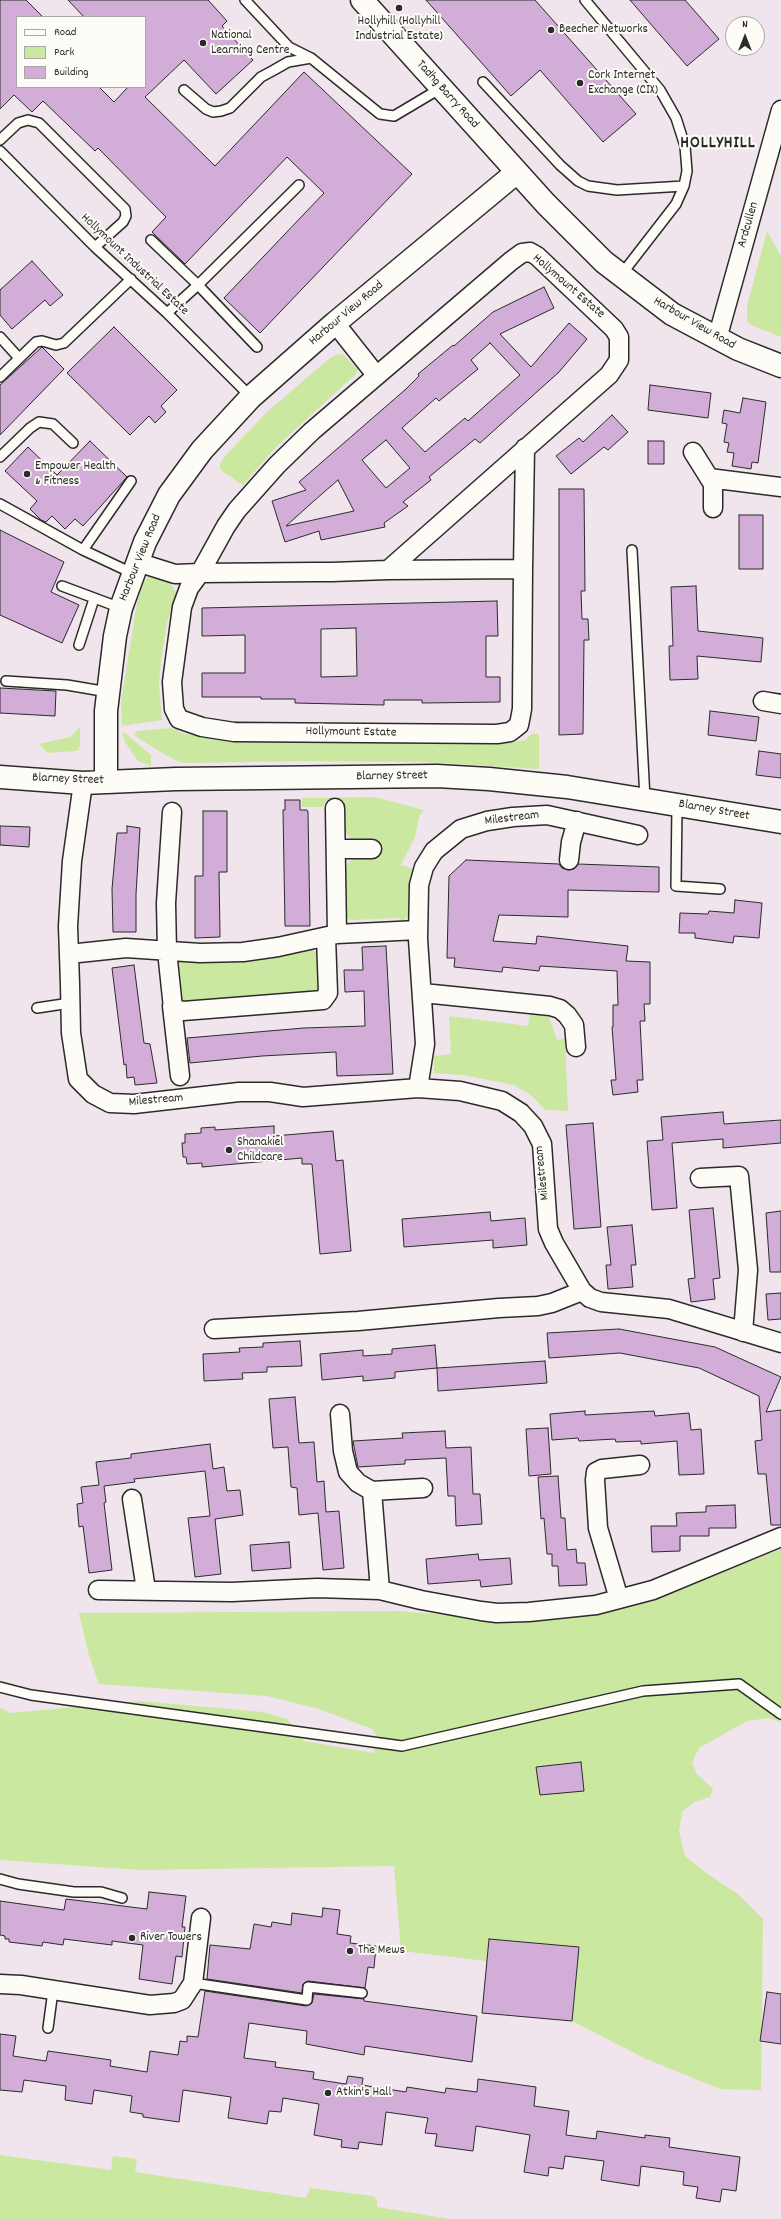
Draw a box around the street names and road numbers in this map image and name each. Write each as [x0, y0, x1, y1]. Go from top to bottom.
street label: Tadhg Barry Road [412, 58, 482, 132]
street label: Ardcullen [735, 200, 763, 250]
street label: Hollymount Industrial Estate [77, 211, 191, 319]
street label: Hollymount Estate [529, 251, 607, 323]
street label: Harbour View Road [307, 278, 387, 350]
street label: Harbour View Road [650, 294, 738, 354]
street label: Harbour View Road [116, 512, 166, 604]
street label: Hollymount Estate [305, 724, 397, 742]
street label: Blarney Street [356, 769, 428, 785]
street label: Blarney Street [32, 771, 104, 789]
street label: Blarney Street [677, 797, 751, 825]
street label: Milestream [484, 808, 540, 830]
street label: Milestream [128, 1091, 184, 1111]
street label: Milestream [532, 1145, 554, 1201]

